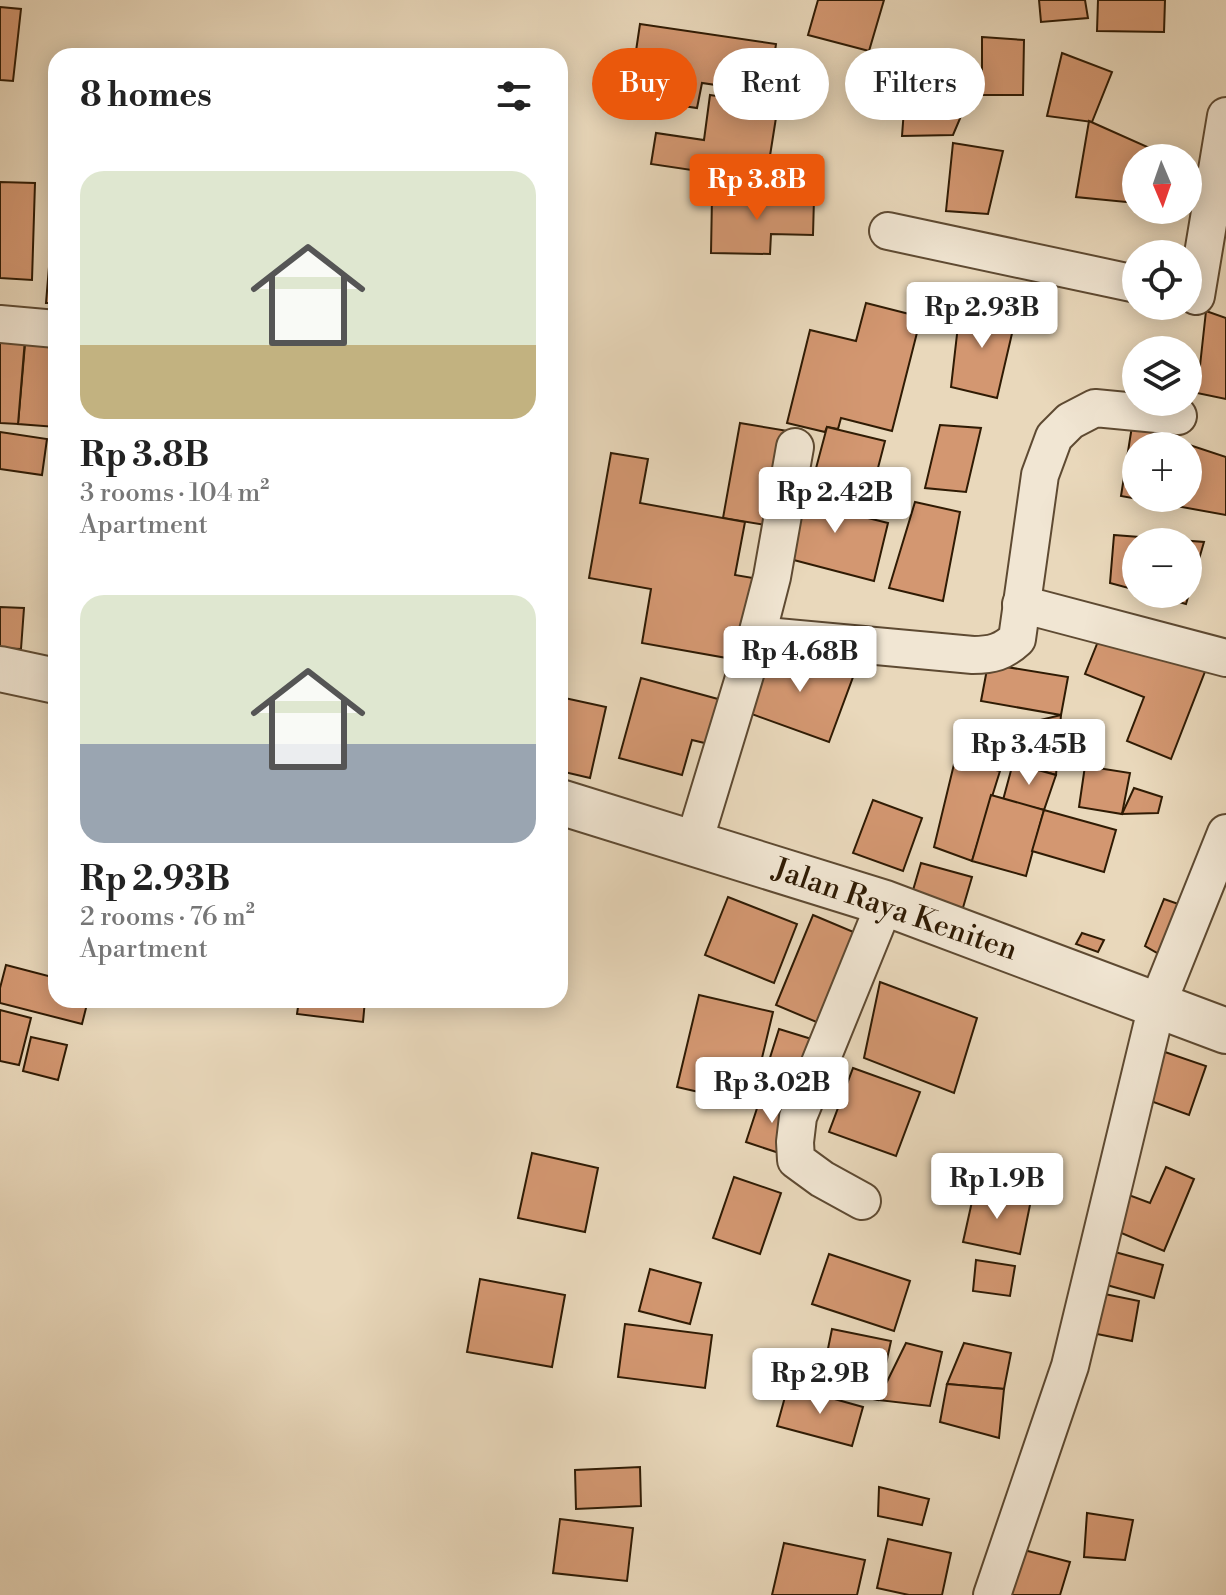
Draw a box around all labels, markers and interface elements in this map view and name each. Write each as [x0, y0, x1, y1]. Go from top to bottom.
chip: Buy [592, 48, 697, 120]
chip: Rent [713, 48, 829, 120]
chip: Filters [845, 48, 985, 120]
icon: filters [492, 74, 536, 118]
text: 8 homes [80, 75, 212, 117]
north arrow [1122, 144, 1202, 224]
map controls [1122, 144, 1202, 608]
pin: Rp 3.8B [683, 154, 831, 222]
text: Rp 3.8B [708, 164, 806, 196]
icon: home [236, 223, 380, 367]
button: locate [1122, 240, 1202, 320]
pin: Rp 2.93B [899, 282, 1065, 350]
text: Rp 2.93B [925, 292, 1039, 324]
button: layers [1122, 336, 1202, 416]
button: + [1122, 432, 1202, 512]
text: Rp 3.8B [80, 435, 209, 477]
pin: Rp 2.42B [752, 467, 918, 535]
text: 3 rooms · 104 m² [80, 477, 269, 509]
text: Rp 2.42B [777, 477, 893, 509]
text: Apartment [80, 509, 208, 541]
button: − [1122, 528, 1202, 608]
pin: Rp 4.68B [717, 626, 883, 694]
text: Rp 4.68B [742, 636, 858, 668]
icon: home [236, 647, 380, 791]
pin: Rp 3.45B [946, 719, 1112, 787]
text: Rp 3.45B [971, 729, 1087, 761]
street label: Jalan Raya Keniten [767, 850, 1022, 970]
text: Rp 2.93B [80, 859, 230, 901]
text: 2 rooms · 76 m² [80, 901, 255, 933]
text: Apartment [80, 933, 208, 965]
pin: Rp 3.02B [689, 1057, 855, 1125]
text: Rp 3.02B [713, 1067, 831, 1099]
pin: Rp 1.9B [923, 1153, 1071, 1221]
text: Rp 1.9B [949, 1163, 1045, 1195]
pin: Rp 2.9B [746, 1348, 894, 1416]
text: Rp 2.9B [770, 1358, 870, 1390]

